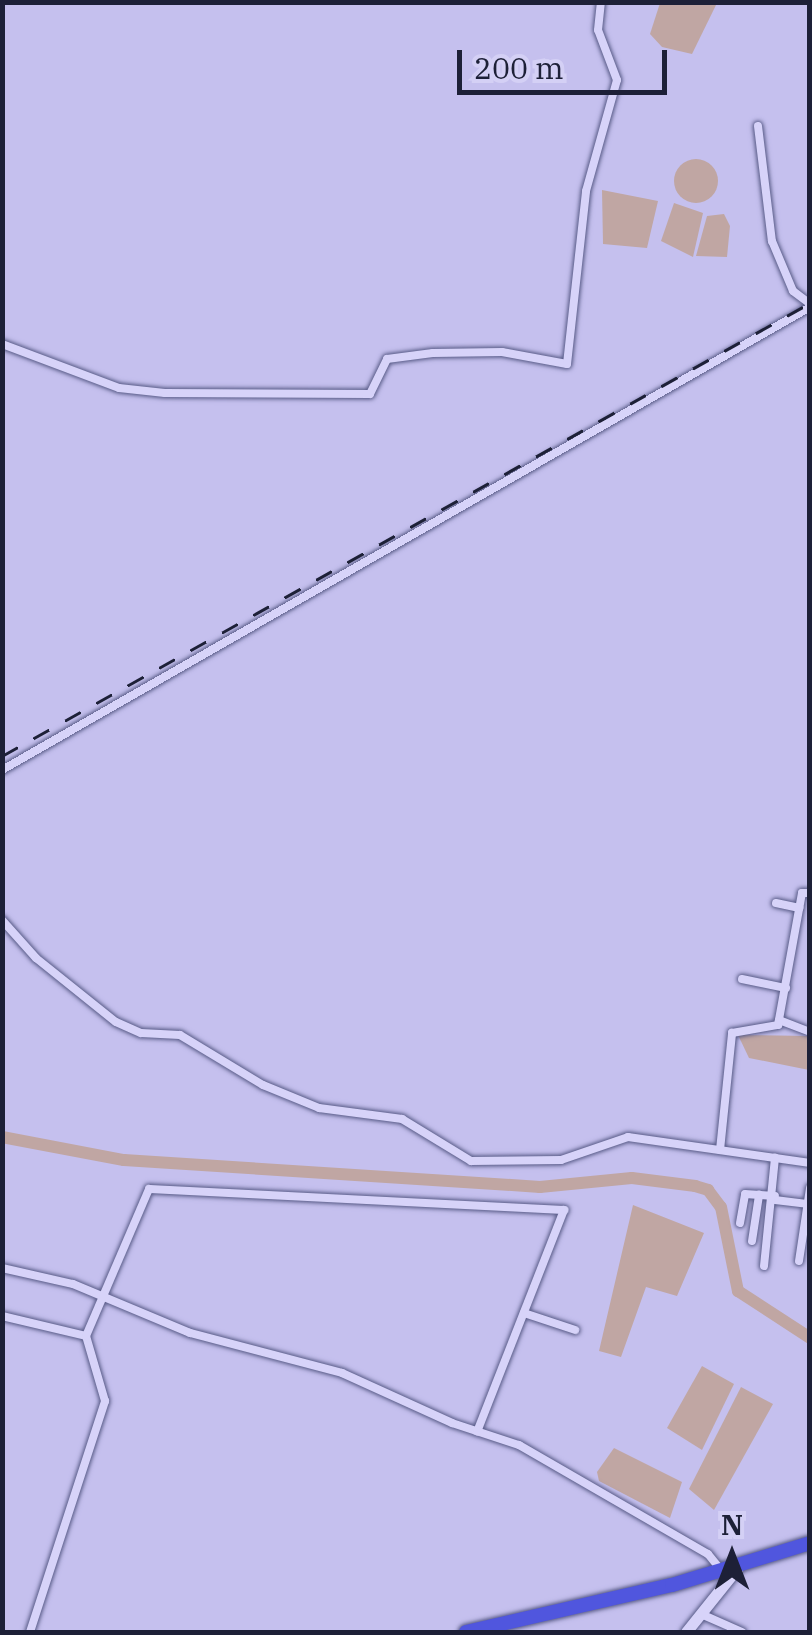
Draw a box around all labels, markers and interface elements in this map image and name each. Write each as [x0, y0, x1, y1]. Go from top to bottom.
scale bar [462, 30, 672, 92]
text: 200 m [474, 48, 564, 87]
north arrow [682, 1505, 782, 1605]
text: N [721, 1506, 743, 1543]

